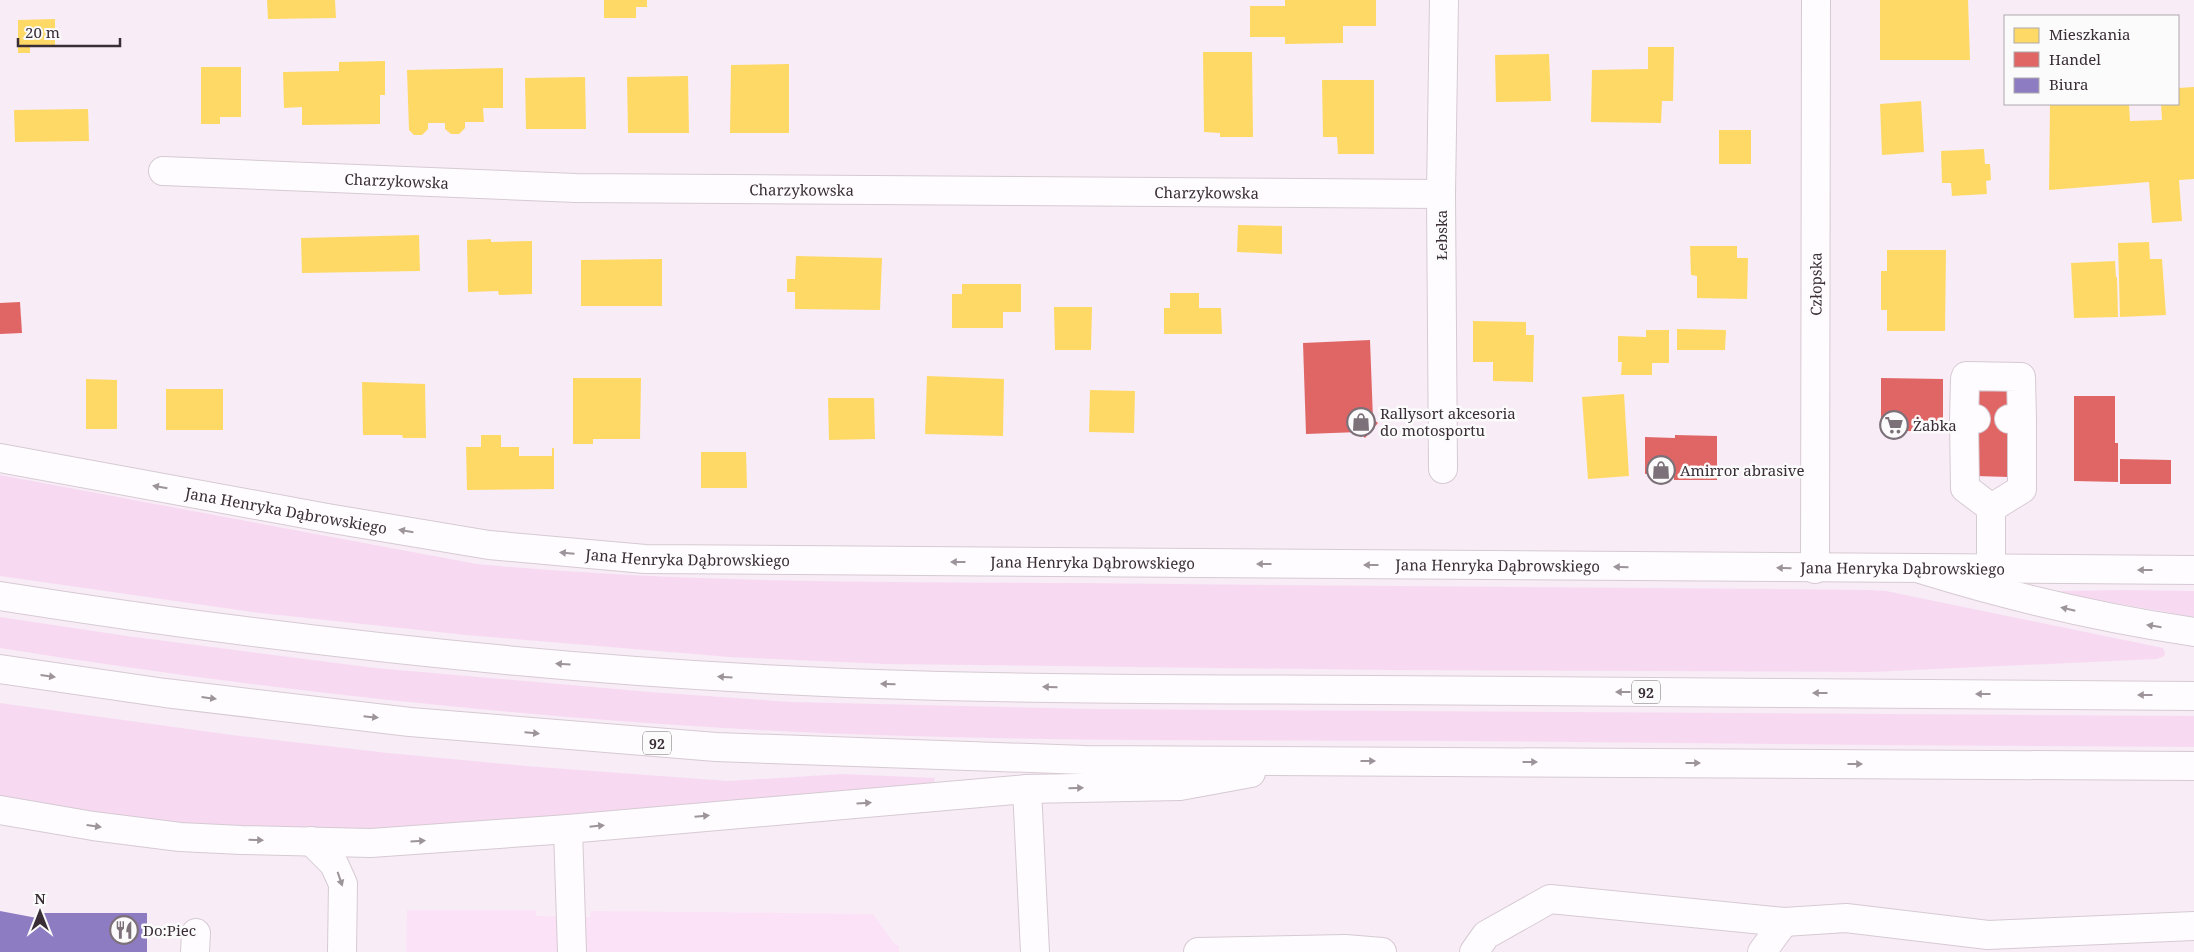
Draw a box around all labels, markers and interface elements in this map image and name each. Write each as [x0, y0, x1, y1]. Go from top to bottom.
scale bar [18, 15, 120, 47]
legend [2004, 15, 2179, 105]
text: 20 m [25, 22, 60, 42]
text: Mieszkania [2049, 24, 2130, 44]
text: Handel [2049, 49, 2101, 69]
text: Biura [2049, 74, 2088, 94]
street label: Charzykowska [344, 168, 449, 193]
street label: Charzykowska [749, 179, 854, 200]
street label: Charzykowska [1154, 182, 1259, 203]
street label: Łebska [1431, 210, 1451, 260]
street label: Człopska [1805, 252, 1826, 316]
place label: Rallysort akcesoria do motosportu [1380, 403, 1516, 440]
shop icon: Rallysort akcesoria do motosportu [1346, 407, 1376, 437]
supermarket icon: Żabka [1879, 410, 1909, 440]
place label: Żabka [1913, 415, 1957, 435]
shop icon: Amirror abrasive [1646, 455, 1676, 485]
place label: Amirror abrasive [1680, 460, 1804, 480]
street label: Jana Henryka Dąbrowskiego [183, 482, 389, 538]
one-way arrow [152, 483, 168, 491]
one-way arrow [398, 527, 414, 535]
street label: Jana Henryka Dąbrowskiego [584, 544, 790, 570]
one-way arrow [559, 549, 575, 557]
street label: Jana Henryka Dąbrowskiego [989, 551, 1195, 573]
street label: Jana Henryka Dąbrowskiego [1394, 554, 1600, 576]
street label: Jana Henryka Dąbrowskiego [1799, 557, 2005, 579]
one-way arrow [949, 558, 965, 566]
one-way arrow [1256, 560, 1272, 568]
one-way arrow [1363, 561, 1379, 569]
one-way arrow [1613, 563, 1629, 571]
one-way arrow [1776, 564, 1792, 572]
one-way arrow [2137, 566, 2153, 574]
one-way arrow [2060, 605, 2075, 613]
one-way arrow [2146, 622, 2162, 630]
one-way arrow [555, 660, 571, 668]
one-way arrow [41, 672, 57, 680]
one-way arrow [717, 672, 733, 680]
one-way arrow [879, 680, 895, 688]
road number: 92 [1632, 680, 1660, 704]
one-way arrow [1042, 683, 1058, 691]
one-way arrow [1615, 688, 1631, 696]
one-way arrow [1812, 689, 1828, 697]
one-way arrow [1975, 690, 1991, 698]
one-way arrow [2137, 691, 2153, 699]
one-way arrow [202, 694, 218, 702]
one-way arrow [363, 713, 379, 721]
one-way arrow [525, 729, 541, 737]
road number: 92 [643, 731, 671, 754]
one-way arrow [1360, 757, 1376, 765]
one-way arrow [1522, 758, 1538, 766]
one-way arrow [1685, 759, 1701, 767]
one-way arrow [1847, 760, 1863, 768]
one-way arrow [1068, 784, 1084, 792]
one-way arrow [857, 798, 873, 806]
one-way arrow [695, 811, 711, 819]
one-way arrow [86, 822, 102, 830]
one-way arrow [590, 822, 606, 830]
one-way arrow [410, 836, 426, 844]
one-way arrow [248, 837, 264, 845]
one-way arrow [336, 872, 344, 887]
north arrow [15, 887, 65, 937]
text: N [34, 889, 46, 908]
restaurant icon: Do:Piec [109, 915, 139, 945]
place label: Do:Piec [143, 920, 196, 940]

